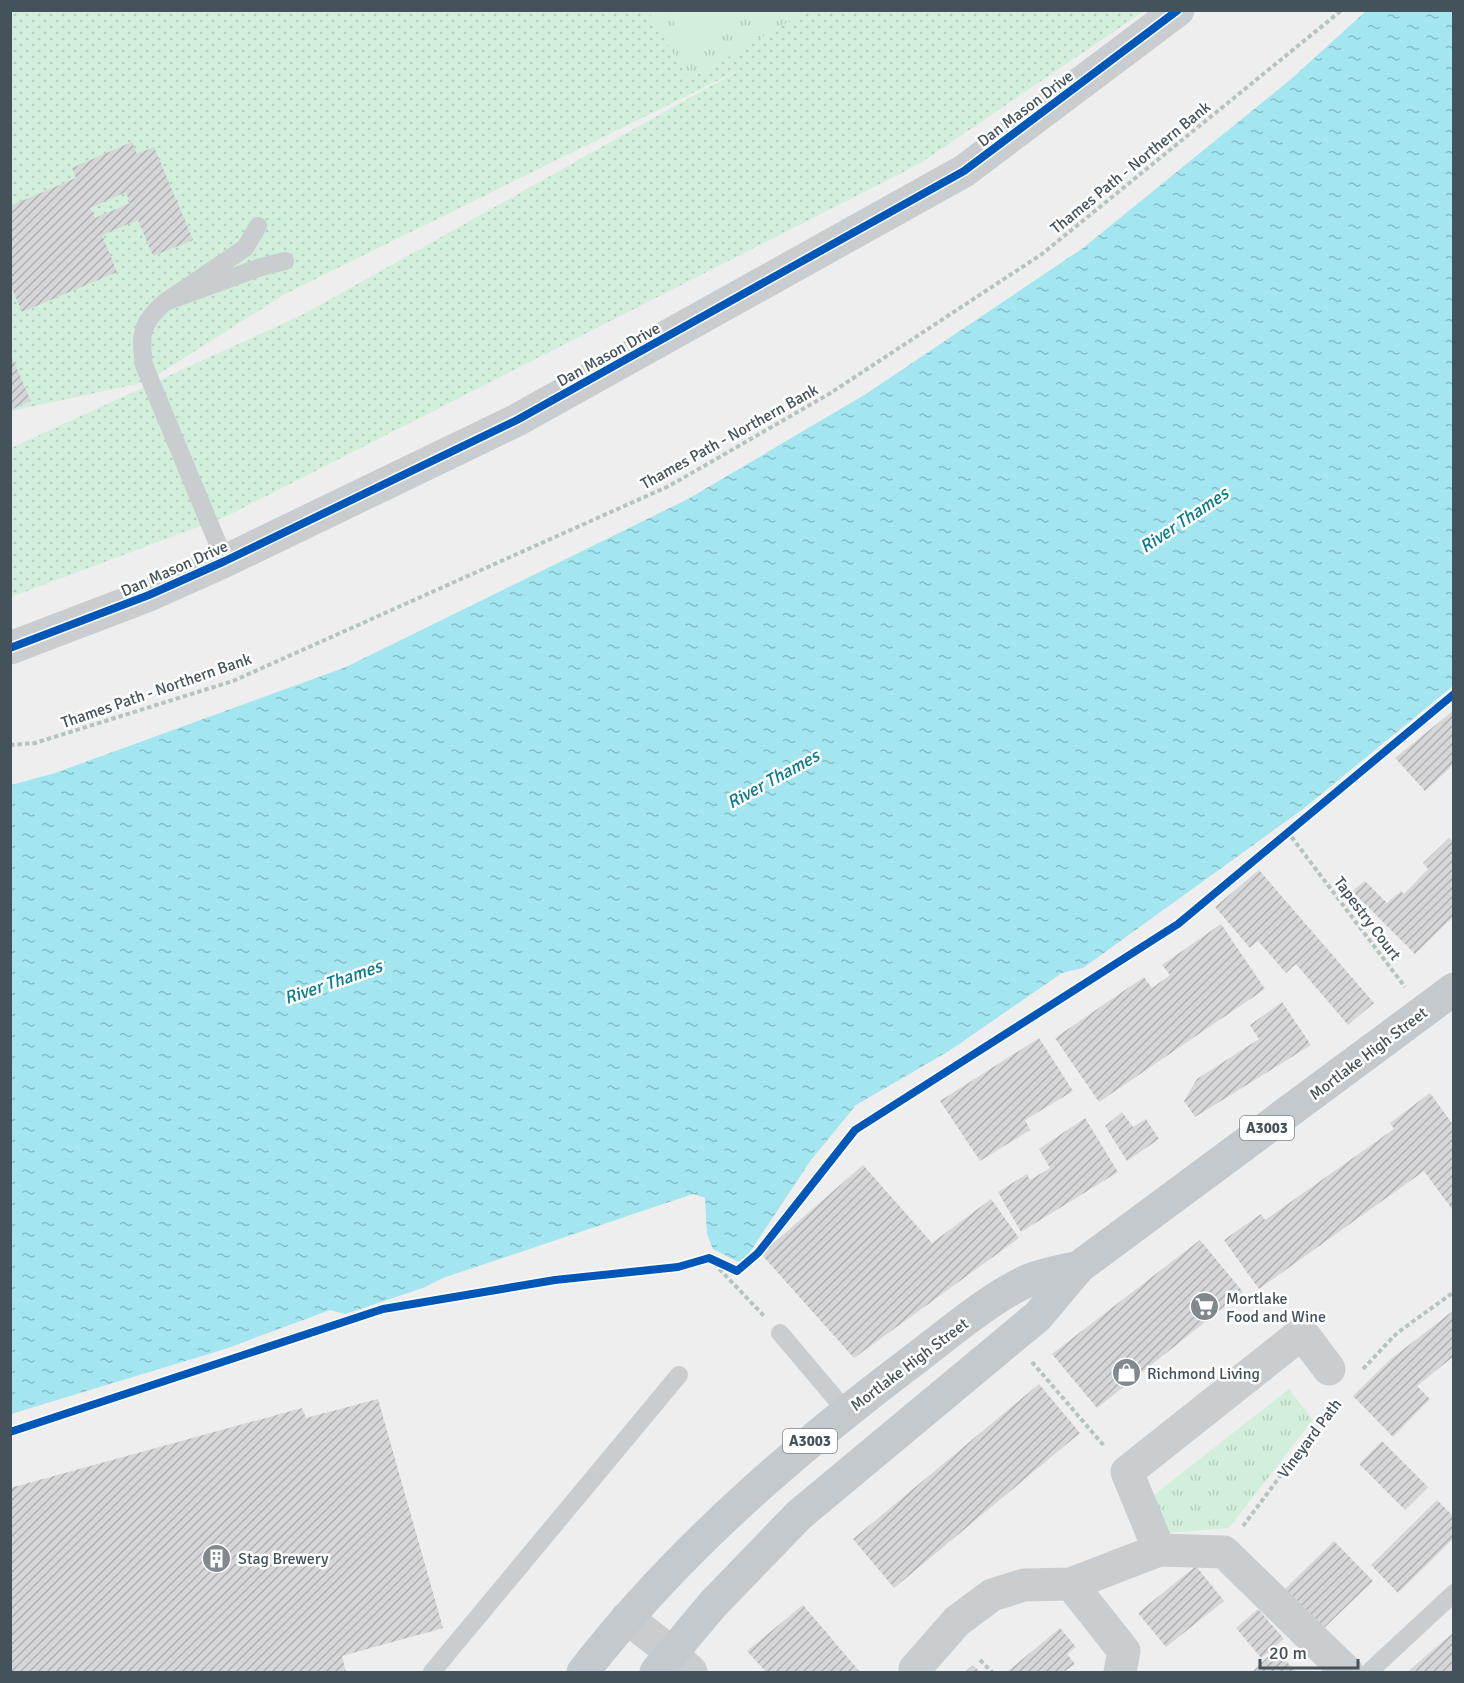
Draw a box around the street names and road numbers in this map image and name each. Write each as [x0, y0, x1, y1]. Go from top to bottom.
street label: Dan Mason Drive [974, 66, 1078, 151]
street label: Thames Path - Northern Bank [1047, 97, 1215, 238]
street label: Dan Mason Drive [553, 318, 664, 391]
street label: Thames Path - Northern Bank [637, 380, 822, 494]
street label: Dan Mason Drive [118, 536, 231, 601]
street label: Thames Path - Northern Bank [59, 649, 254, 733]
street label: Tapestry Court [1329, 873, 1405, 965]
street label: Mortlake High Street [1306, 1003, 1432, 1105]
road number: A3003 [1240, 1116, 1294, 1140]
street label: Mortlake High Street [847, 1314, 973, 1416]
street label: Vineyard Path [1273, 1395, 1346, 1482]
road number: A3003 [783, 1429, 837, 1453]

